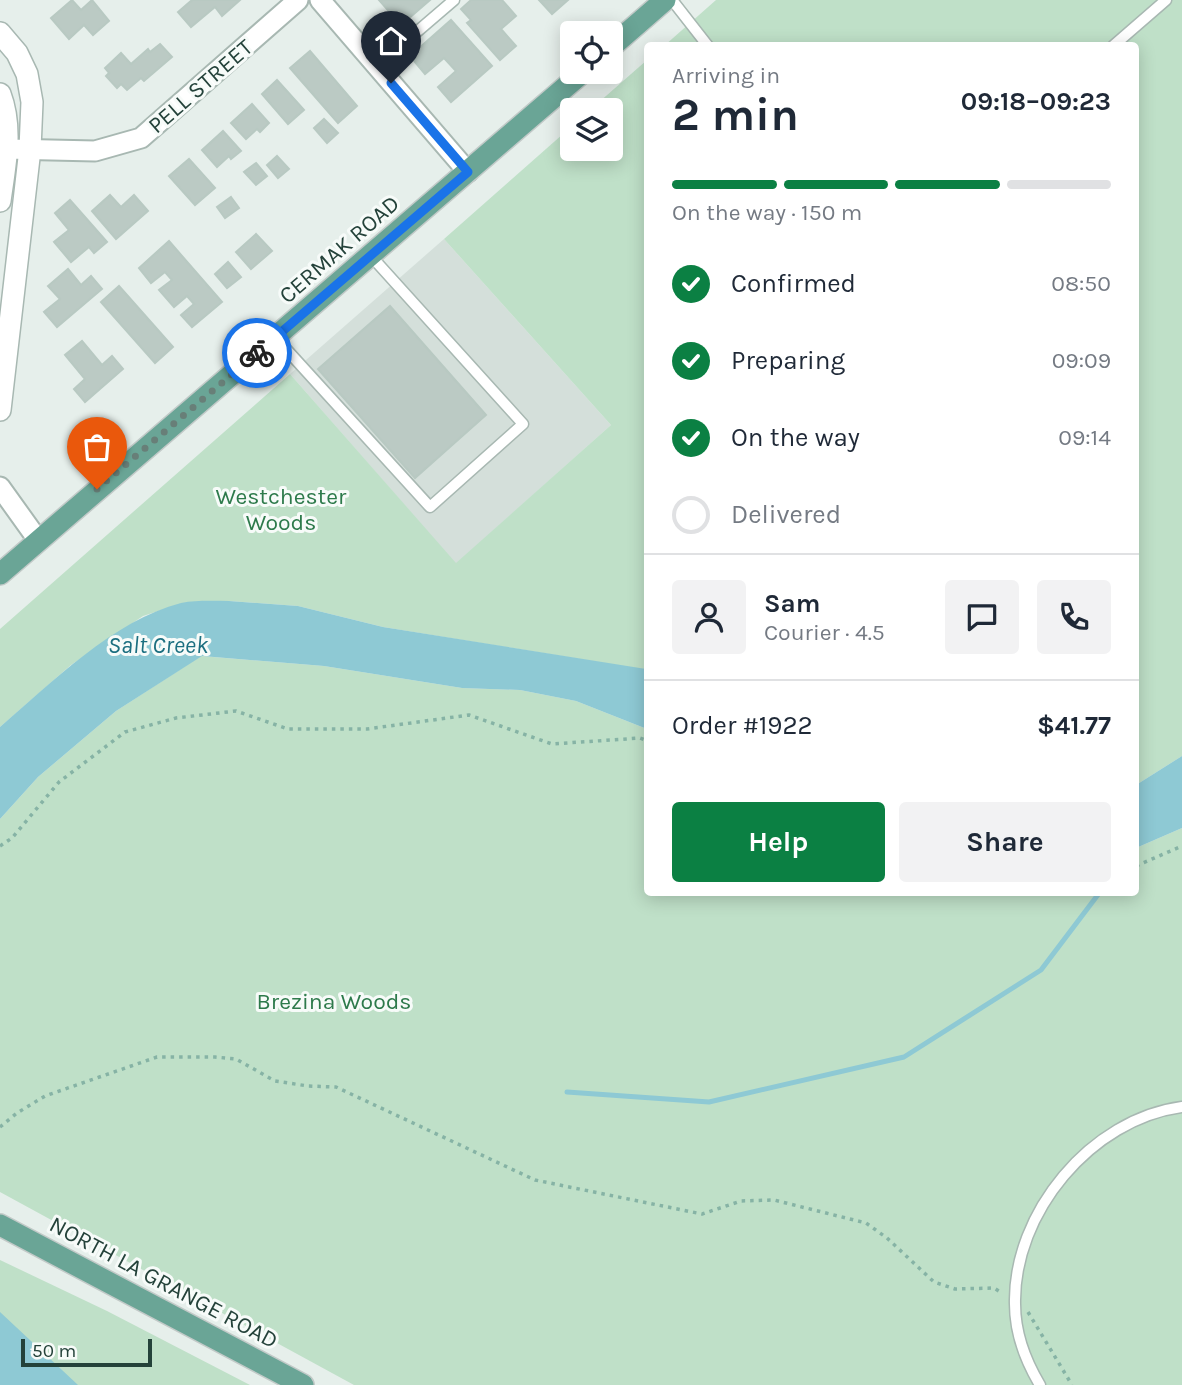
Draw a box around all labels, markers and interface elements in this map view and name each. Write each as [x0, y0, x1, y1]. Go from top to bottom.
pin [361, 11, 421, 83]
map controls [560, 21, 623, 161]
button: locate [560, 21, 623, 84]
icon: home [372, 22, 410, 60]
street label: PELL STREET [143, 33, 258, 139]
text: Arriving in [672, 62, 780, 89]
text: 09:18–09:23 [961, 86, 1111, 117]
text: 2 min [672, 88, 799, 142]
button: layers [560, 98, 623, 161]
street label: CERMAK ROAD [274, 190, 405, 309]
text: On the way · 150 m [672, 199, 862, 226]
icon: check [672, 265, 710, 303]
text: Confirmed [731, 268, 856, 299]
text: 08:50 [1051, 270, 1111, 297]
courier [222, 318, 292, 388]
icon: bike [238, 334, 276, 372]
icon: check [672, 342, 710, 380]
text: Preparing [731, 345, 845, 376]
text: 09:09 [1052, 347, 1111, 374]
pin [67, 417, 127, 489]
icon: check [672, 419, 710, 457]
text: On the way [731, 422, 860, 453]
text: 09:14 [1058, 424, 1111, 451]
icon: bag [78, 428, 116, 466]
park label: Westchester Woods [216, 483, 347, 536]
text: Delivered [731, 499, 841, 530]
button: person [672, 580, 746, 654]
button: chat [945, 580, 1019, 654]
button: phone [1037, 580, 1111, 654]
text: Sam [764, 588, 820, 619]
text: Courier · 4.5 [764, 619, 885, 646]
water label: Salt Creek [108, 631, 209, 659]
text: Order #1922 [672, 710, 813, 741]
text: $41.77 [1037, 710, 1111, 741]
button: Help [672, 802, 885, 882]
button: Share [899, 802, 1111, 882]
park label: Brezina Woods [257, 988, 411, 1015]
street label: NORTH LA GRANGE ROAD [45, 1211, 283, 1354]
scale bar [21, 1336, 152, 1368]
text: 50 m [32, 1340, 76, 1362]

